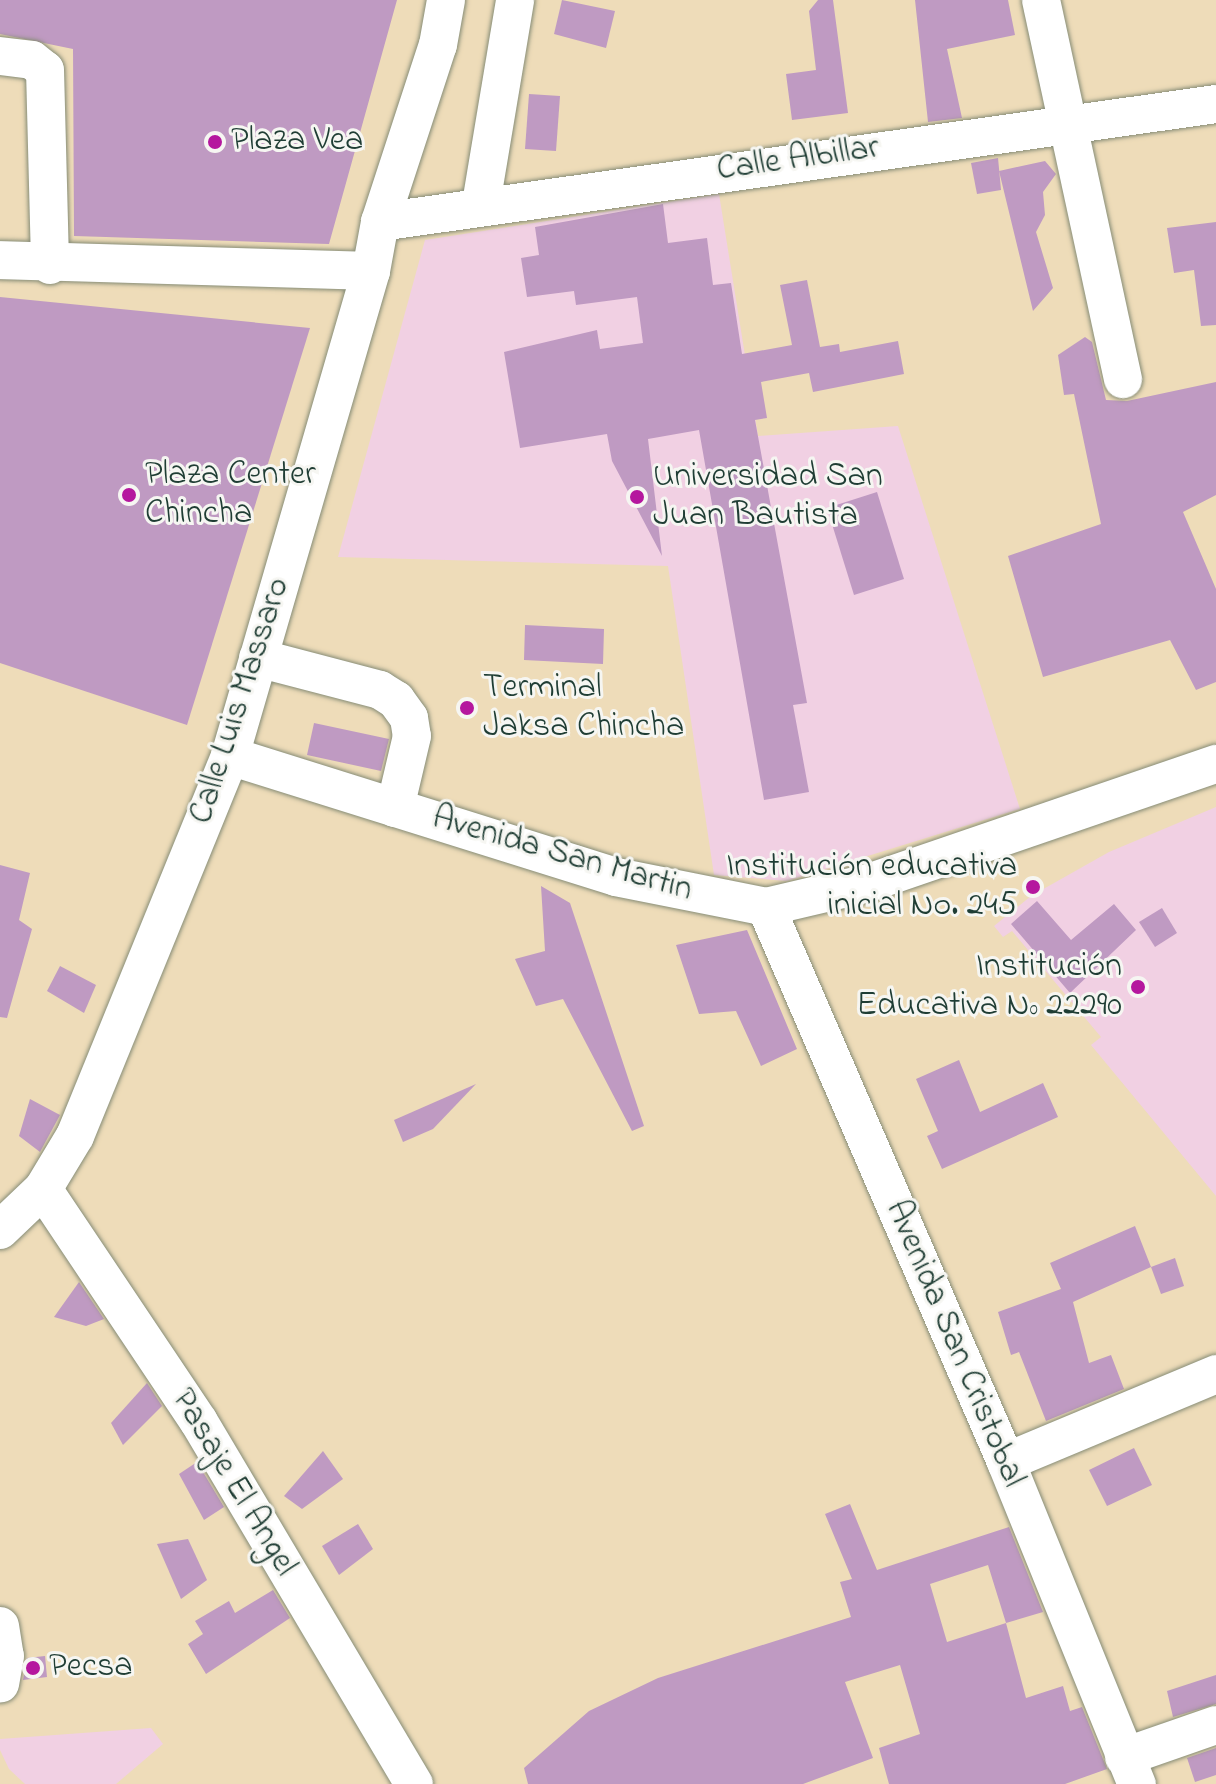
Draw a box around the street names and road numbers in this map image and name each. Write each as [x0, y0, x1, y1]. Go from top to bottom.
street label: Calle Albillar [714, 128, 882, 192]
street label: Calle Luis Massaro [182, 573, 300, 829]
street label: Avenida San Martin [427, 798, 697, 912]
street label: Avenida San Cristobal [875, 1195, 1033, 1493]
street label: Pasaje El Angel [161, 1382, 305, 1584]

